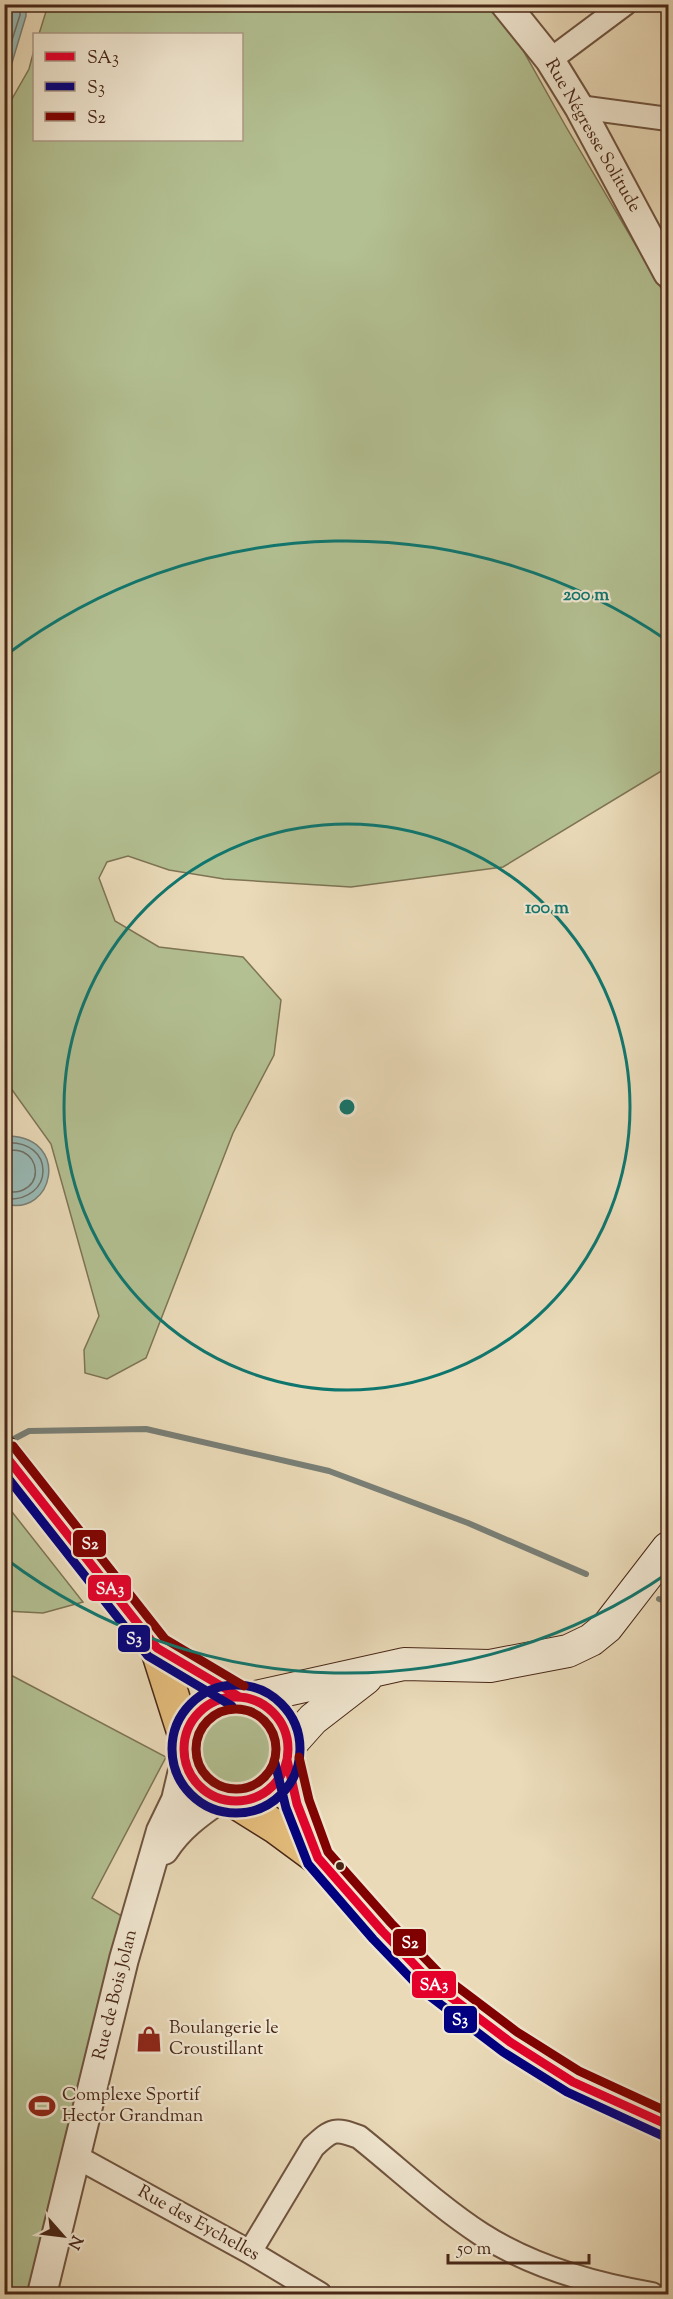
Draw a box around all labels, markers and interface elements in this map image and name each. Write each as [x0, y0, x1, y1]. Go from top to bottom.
legend [33, 33, 243, 141]
text: SA3 [87, 46, 119, 72]
street label: Rue Négresse Solitude [537, 54, 647, 218]
text: S3 [87, 76, 105, 102]
text: S2 [87, 106, 107, 132]
text: 200 m [563, 583, 609, 609]
text: 100 m [525, 896, 569, 922]
centre of rings [337, 1097, 357, 1117]
line badge: S2 [72, 1529, 107, 1558]
text: S2 [82, 1534, 99, 1557]
line badge: SA3 [87, 1574, 132, 1602]
text: SA3 [96, 1579, 125, 1602]
line badge: S3 [117, 1624, 151, 1653]
text: S3 [126, 1629, 143, 1652]
unlabelled marker [334, 1860, 346, 1872]
street label: Rue de Bois Jolan [87, 1927, 145, 2063]
line badge: S2 [392, 1928, 427, 1957]
text: S2 [402, 1933, 419, 1956]
line badge: SA3 [411, 1970, 457, 1999]
text: SA3 [420, 1975, 449, 1998]
line badge: S3 [443, 2005, 478, 2034]
text: S3 [452, 2010, 469, 2033]
place label: Boulangerie le Croustillant [169, 2016, 279, 2063]
shop icon: Boulangerie le Croustillant [134, 2024, 164, 2054]
place label: Complexe Sportif Hector Grandman [62, 2083, 204, 2130]
sports icon: Complexe Sportif Hector Grandman [27, 2091, 57, 2121]
street label: Rue des Eychelles [132, 2180, 264, 2268]
north arrow [33, 2206, 93, 2266]
scale bar [448, 2227, 589, 2265]
text: N [61, 2231, 87, 2253]
text: 50 m [456, 2237, 492, 2263]

